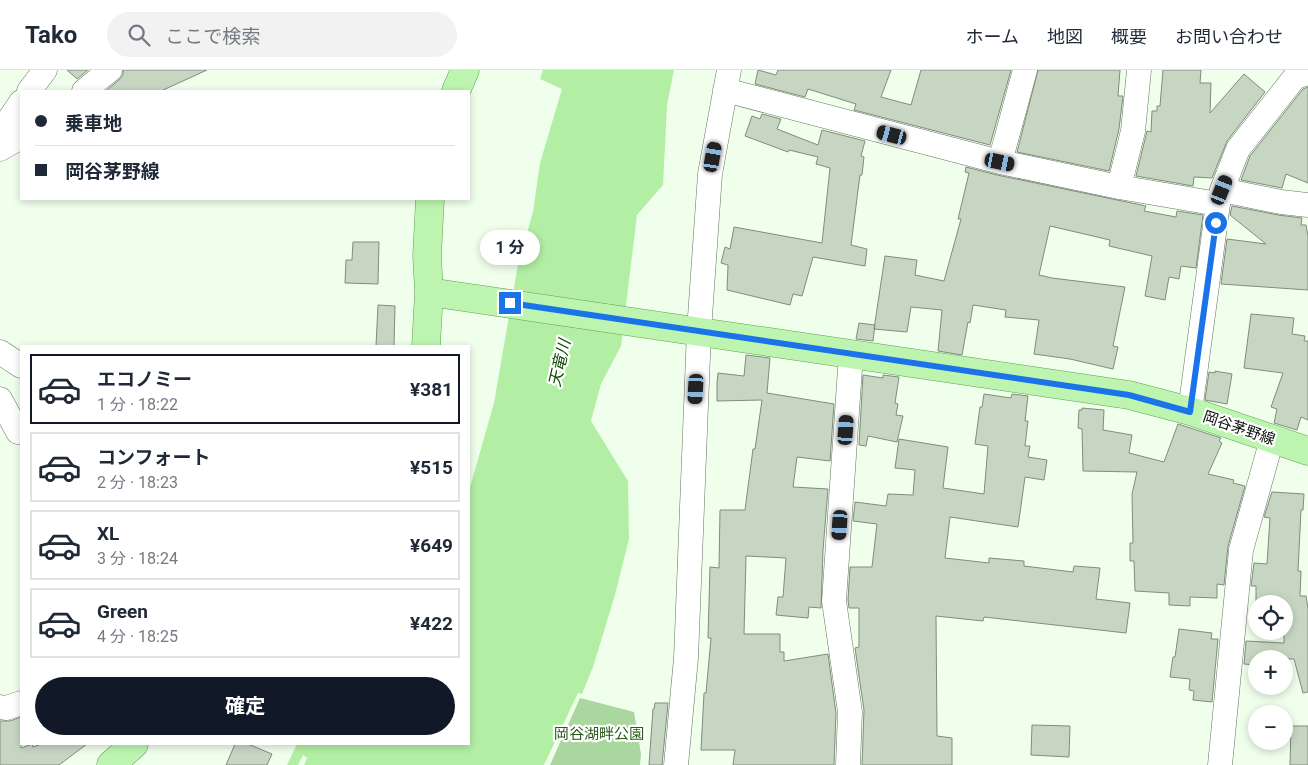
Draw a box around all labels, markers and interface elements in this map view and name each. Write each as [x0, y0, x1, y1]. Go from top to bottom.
search box [107, 12, 457, 57]
text: Tako [25, 21, 77, 49]
icon: search [125, 21, 153, 49]
text: ここで検索 [165, 25, 260, 48]
text: ホーム [966, 26, 1019, 47]
text: 地図 [1047, 26, 1083, 47]
text: 概要 [1111, 26, 1147, 47]
text: お問い合わせ [1175, 26, 1283, 47]
text: 乗車地 [65, 112, 122, 135]
car [875, 124, 908, 146]
car [703, 141, 722, 173]
car [983, 152, 1016, 172]
text: 岡谷茅野線 [65, 160, 160, 183]
car [1209, 173, 1234, 207]
route start [1205, 212, 1227, 234]
callout: 1 分 [480, 230, 540, 266]
text: 1 分 [495, 238, 525, 257]
route end [499, 292, 521, 314]
water label: 天竜川 [545, 336, 575, 389]
icon: car [37, 367, 82, 412]
text: エコノミー [97, 368, 192, 391]
car [687, 374, 704, 404]
text: ¥381 [410, 378, 453, 401]
text: 1 分 · 18:22 [97, 395, 178, 414]
street label: 岡谷茅野線 [1201, 407, 1277, 449]
car [837, 415, 854, 445]
icon: car [37, 445, 82, 490]
text: コンフォート [97, 446, 210, 469]
text: ¥515 [410, 456, 453, 479]
text: 2 分 · 18:23 [97, 473, 178, 492]
car [831, 510, 848, 540]
text: XL [97, 522, 119, 545]
icon: car [37, 523, 82, 568]
text: ¥649 [410, 534, 453, 557]
text: 3 分 · 18:24 [97, 549, 178, 568]
map controls [1248, 595, 1293, 750]
button: locate [1248, 595, 1293, 640]
text: Green [97, 600, 148, 623]
icon: car [37, 601, 82, 646]
text: ¥422 [410, 612, 453, 635]
text: 4 分 · 18:25 [97, 627, 178, 646]
button: + [1248, 650, 1293, 695]
button: 確定 [35, 677, 455, 735]
button: − [1248, 705, 1293, 750]
park label: 岡谷湖畔公園 [554, 725, 644, 743]

